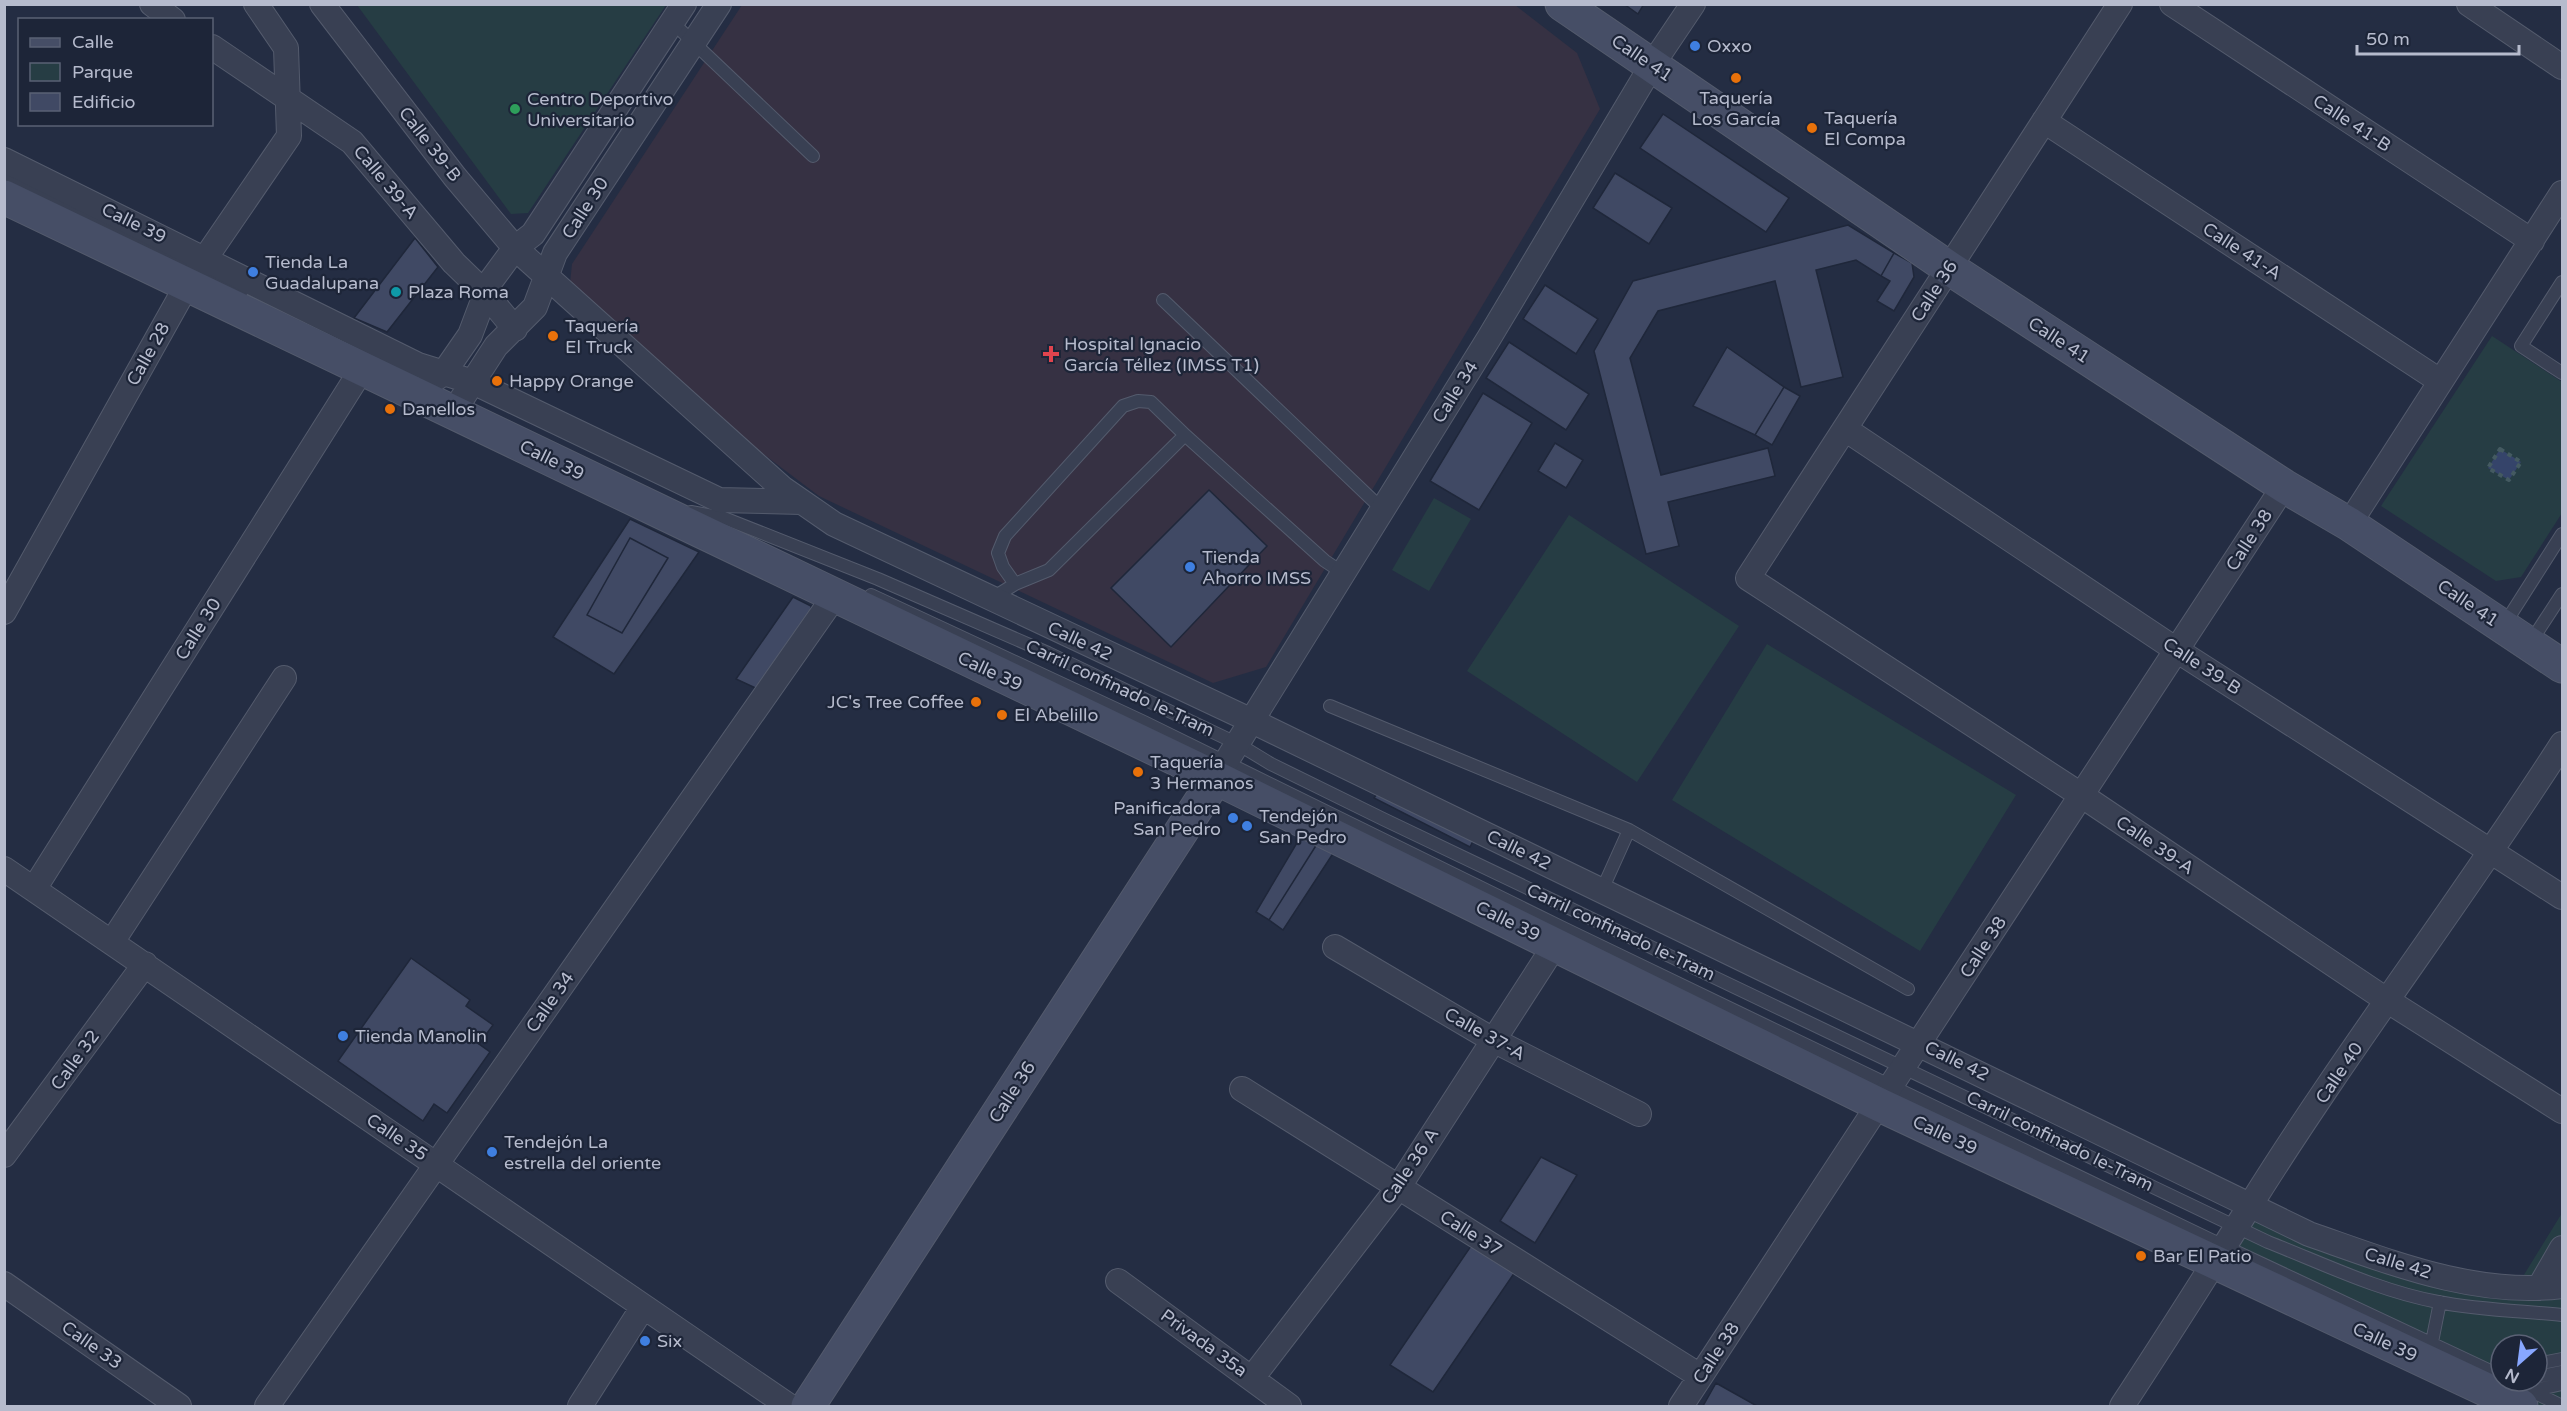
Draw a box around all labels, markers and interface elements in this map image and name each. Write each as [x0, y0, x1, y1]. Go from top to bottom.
legend [18, 18, 213, 126]
scale bar [2357, 18, 2519, 56]
text: 50 m [2366, 28, 2410, 50]
street label: Calle 41 [1607, 30, 1677, 86]
text: Calle [72, 31, 114, 53]
place label: Oxxo [1707, 35, 1752, 57]
marker: Oxxo [1688, 39, 1702, 53]
text: Parque [72, 61, 133, 83]
marker: Taquería Los García [1729, 71, 1743, 85]
place label: Taquería Los García [1691, 87, 1781, 130]
place label: Centro Deportivo Universitario [527, 88, 674, 131]
street label: Calle 41-B [2309, 90, 2395, 156]
text: Edificio [72, 91, 136, 113]
street label: Calle 39-B [394, 102, 466, 186]
marker: Centro Deportivo Universitario [508, 102, 522, 116]
place label: Taquería El Compa [1824, 107, 1906, 150]
marker: Taquería El Compa [1805, 121, 1819, 135]
street label: Calle 39-A [349, 141, 423, 223]
street label: Calle 30 [557, 173, 613, 243]
street label: Calle 39 [98, 198, 170, 248]
street label: Calle 41-A [2198, 217, 2286, 285]
place label: Tienda La Guadalupana [265, 251, 379, 294]
street label: Calle 36 [1906, 256, 1962, 326]
marker: Tienda La Guadalupana [246, 265, 260, 279]
place label: Plaza Roma [408, 281, 509, 303]
marker: Plaza Roma [389, 285, 403, 299]
street label: Calle 41 [2024, 312, 2094, 368]
place label: Taquería El Truck [565, 315, 639, 358]
street label: Calle 28 [122, 318, 174, 390]
marker: Taquería El Truck [546, 329, 560, 343]
place label: Hospital Ignacio García Téllez (IMSS T1) [1064, 333, 1259, 376]
marker: Hospital Ignacio García Téllez (IMSS T1) [1042, 345, 1060, 363]
street label: Calle 34 [1427, 357, 1483, 427]
place label: Happy Orange [509, 370, 634, 392]
marker: Happy Orange [490, 374, 504, 388]
place label: Danellos [402, 398, 475, 420]
marker: Danellos [383, 402, 397, 416]
street label: Calle 39 [516, 435, 588, 485]
street label: Calle 38 [2221, 505, 2277, 575]
place label: Tienda Ahorro IMSS [1202, 546, 1311, 589]
marker: Tienda Ahorro IMSS [1183, 560, 1197, 574]
street label: Calle 41 [2433, 575, 2503, 631]
street label: Calle 30 [170, 594, 226, 664]
street label: Calle 42 [1044, 616, 1116, 666]
street label: Calle 39-B [2159, 633, 2245, 699]
street label: Carril confinado Ie-Tram [1022, 635, 1218, 741]
street label: Calle 39 [954, 646, 1026, 696]
place label: JC's Tree Coffee [827, 691, 964, 713]
marker: JC's Tree Coffee [969, 695, 983, 709]
place label: El Abelillo [1014, 704, 1098, 726]
marker: El Abelillo [995, 708, 1009, 722]
place label: Taquería 3 Hermanos [1150, 751, 1254, 794]
marker: Taquería 3 Hermanos [1131, 765, 1145, 779]
place label: Panificadora San Pedro [1113, 797, 1221, 840]
place label: Tendejón San Pedro [1259, 805, 1347, 848]
marker: Panificadora San Pedro [1226, 811, 1240, 825]
street label: Calle 39-A [2112, 811, 2198, 879]
marker: Tendejón San Pedro [1240, 819, 1254, 833]
street label: Calle 42 [1483, 825, 1555, 875]
street label: Carril confinado Ie-Tram [1523, 879, 1719, 985]
street label: Calle 39 [1472, 896, 1544, 946]
street label: Calle 38 [1955, 912, 2011, 982]
street label: Calle 34 [521, 967, 579, 1037]
street label: Calle 37-A [1441, 1003, 1529, 1065]
place label: Tienda Manolin [355, 1025, 487, 1047]
street label: Calle 32 [46, 1026, 104, 1094]
marker: Tienda Manolin [336, 1029, 350, 1043]
street label: Calle 42 [1921, 1036, 1993, 1086]
street label: Calle 40 [2311, 1038, 2367, 1108]
street label: Calle 36 [984, 1057, 1040, 1127]
street label: Carril confinado Ie-Tram [1963, 1086, 2157, 1196]
street label: Calle 35 [362, 1109, 432, 1165]
street label: Calle 39 [1909, 1110, 1981, 1160]
street label: Calle 36 A [1377, 1124, 1443, 1208]
place label: Tendejón La estrella del oriente [504, 1131, 661, 1174]
marker: Tendejón La estrella del oriente [485, 1145, 499, 1159]
street label: Calle 37 [1436, 1205, 1506, 1261]
street label: Calle 42 [2362, 1242, 2434, 1284]
place label: Bar El Patio [2153, 1245, 2252, 1267]
marker: Bar El Patio [2134, 1249, 2148, 1263]
street label: Privada 35a [1156, 1304, 1252, 1382]
street label: Calle 33 [57, 1316, 127, 1374]
street label: Calle 39 [2349, 1317, 2421, 1367]
street label: Calle 38 [1688, 1318, 1744, 1388]
place label: Six [657, 1330, 682, 1352]
north arrow [2489, 1333, 2549, 1393]
marker: Six [638, 1334, 652, 1348]
text: N [2502, 1364, 2523, 1387]

